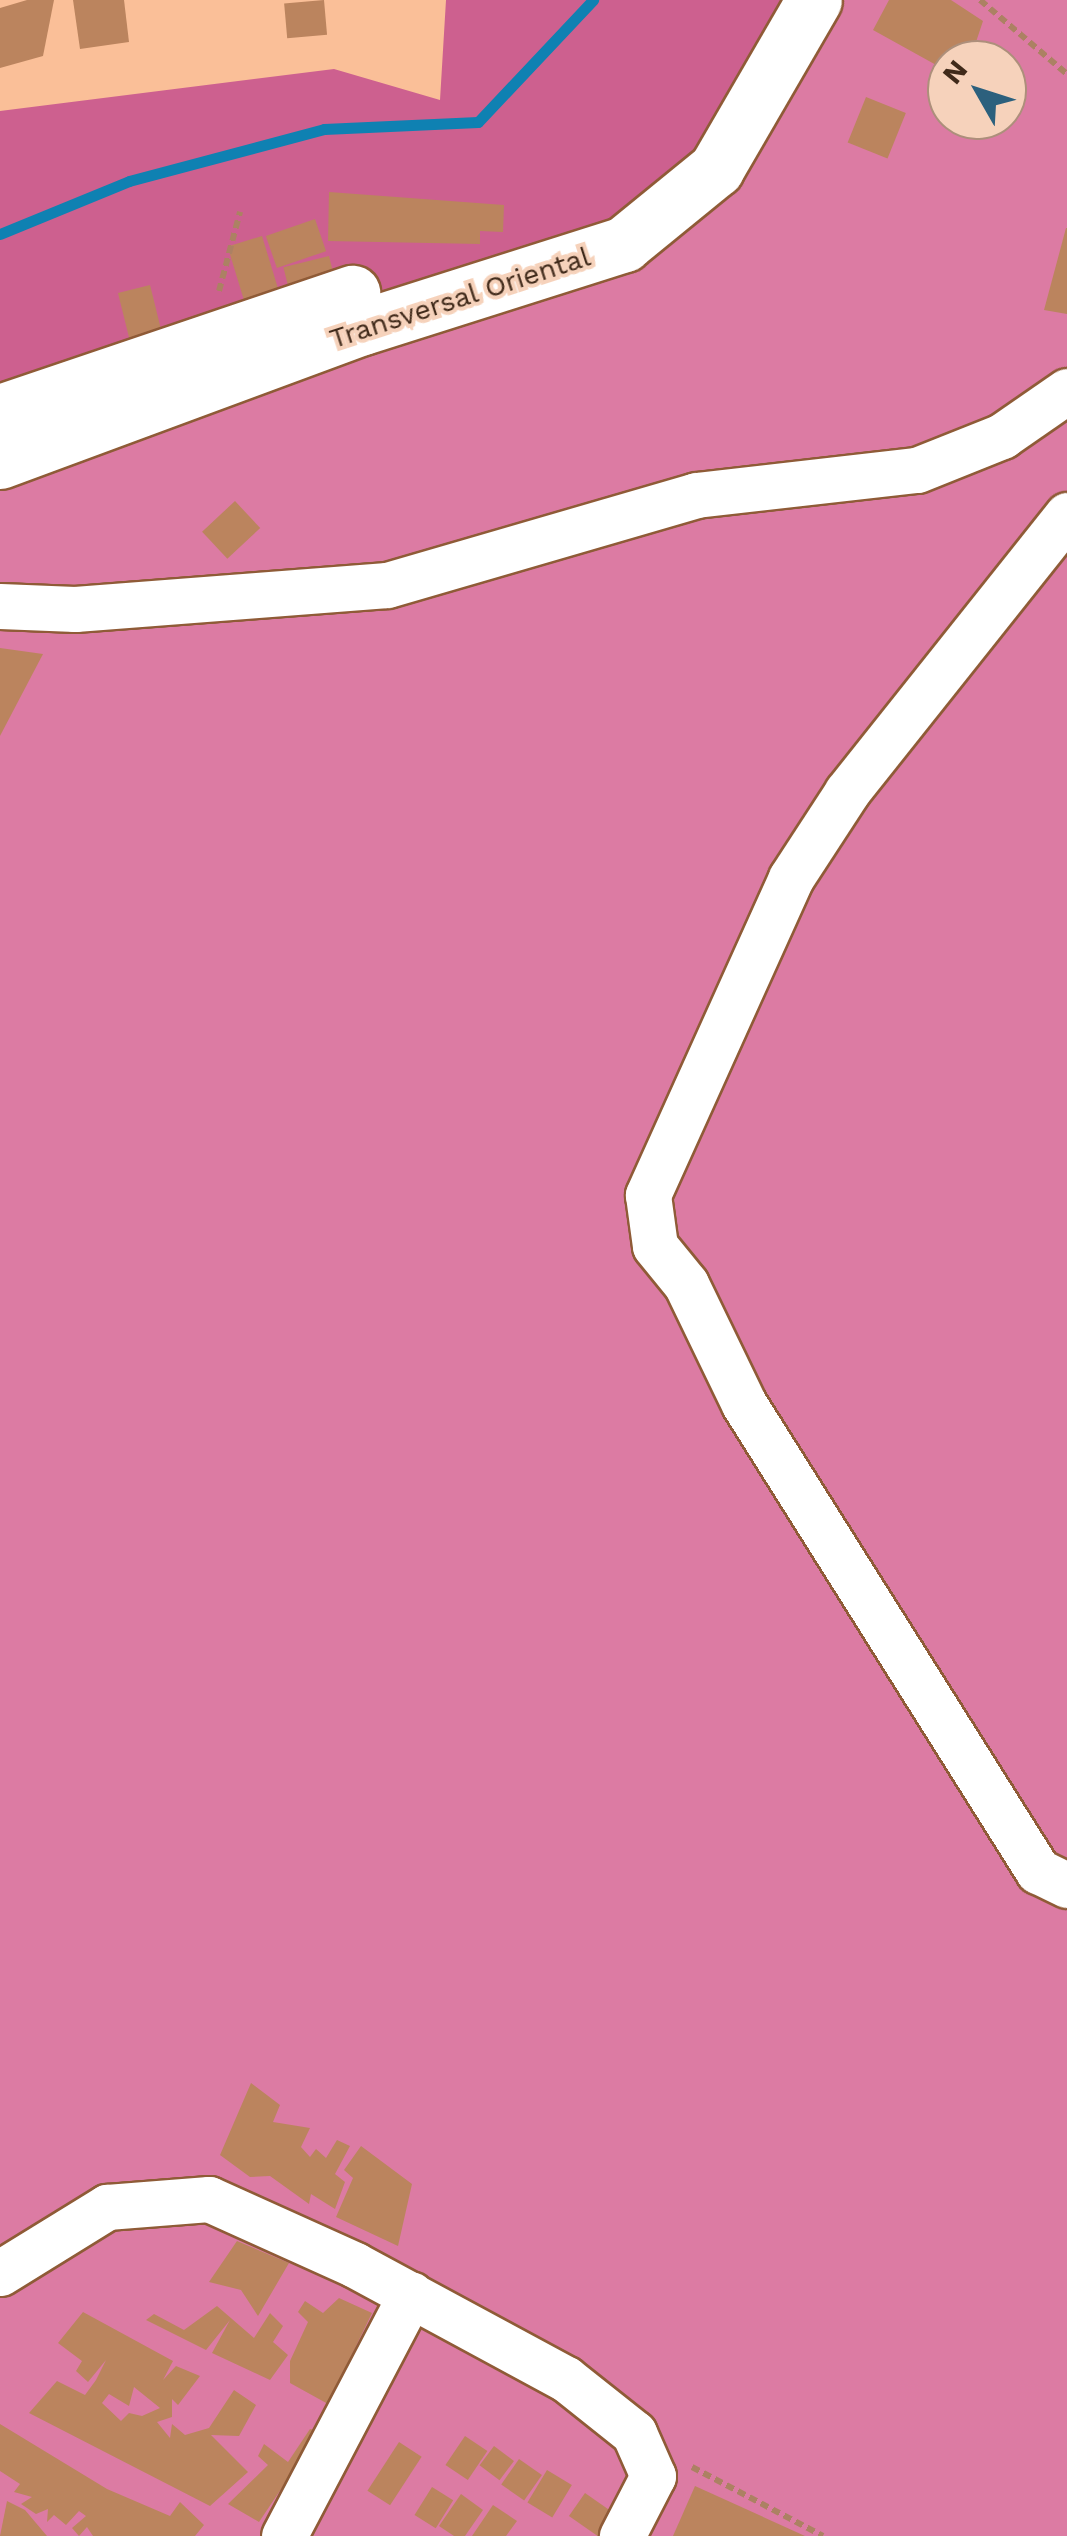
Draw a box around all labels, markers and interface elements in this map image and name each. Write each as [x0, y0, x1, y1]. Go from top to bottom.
north arrow [927, 40, 1027, 140]
text: N [935, 54, 974, 91]
street label: Transversal Oriental [325, 240, 595, 356]

